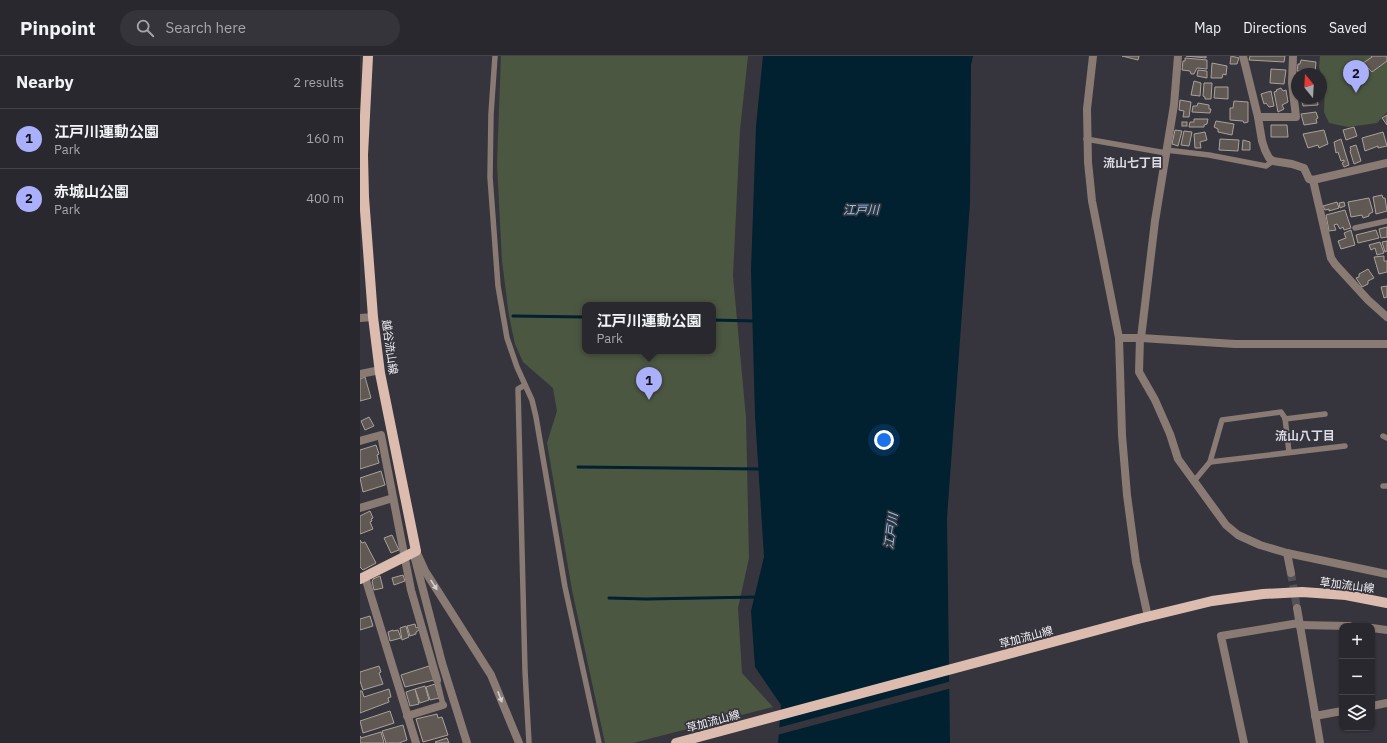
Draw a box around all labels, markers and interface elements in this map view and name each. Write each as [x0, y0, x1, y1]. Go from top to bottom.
search box [120, 10, 400, 46]
text: Pinpoint [20, 16, 96, 40]
icon: search [134, 17, 156, 39]
text: Search here [166, 18, 246, 37]
text: Map [1194, 19, 1221, 37]
text: Directions [1243, 19, 1307, 37]
text: Saved [1329, 19, 1367, 37]
pin: 2 [1343, 60, 1369, 93]
north arrow [1291, 68, 1327, 104]
text: Nearby [16, 71, 74, 93]
text: 2 results [293, 74, 344, 91]
text: 江戸川運動公園 [54, 122, 159, 141]
text: 1 [25, 130, 33, 147]
text: 160 m [306, 130, 344, 147]
text: Park [54, 141, 80, 158]
district label: 流山七丁目 [1103, 155, 1163, 170]
text: 赤城山公園 [54, 182, 129, 201]
text: 2 [25, 190, 33, 207]
text: 400 m [306, 190, 344, 207]
text: Park [54, 201, 80, 218]
water label: 江戸川 [843, 202, 881, 217]
popup [582, 302, 716, 354]
text: 江戸川運動公園 [596, 311, 702, 330]
street label: 越谷流山線 [379, 319, 401, 375]
text: Park [596, 330, 623, 347]
pin: 1 [636, 367, 662, 400]
district label: 流山八丁目 [1275, 428, 1335, 443]
your location [874, 430, 894, 450]
water label: 江戸川 [881, 510, 901, 550]
street label: 草加流山線 [1319, 575, 1375, 595]
one-way arrow [431, 579, 438, 591]
street label: 草加流山線 [998, 623, 1054, 651]
map controls [1339, 623, 1375, 731]
button: + [1339, 623, 1375, 659]
button: − [1339, 659, 1375, 695]
one-way arrow [498, 691, 504, 703]
button: layers [1339, 695, 1375, 731]
street label: 草加流山線 [685, 707, 741, 735]

